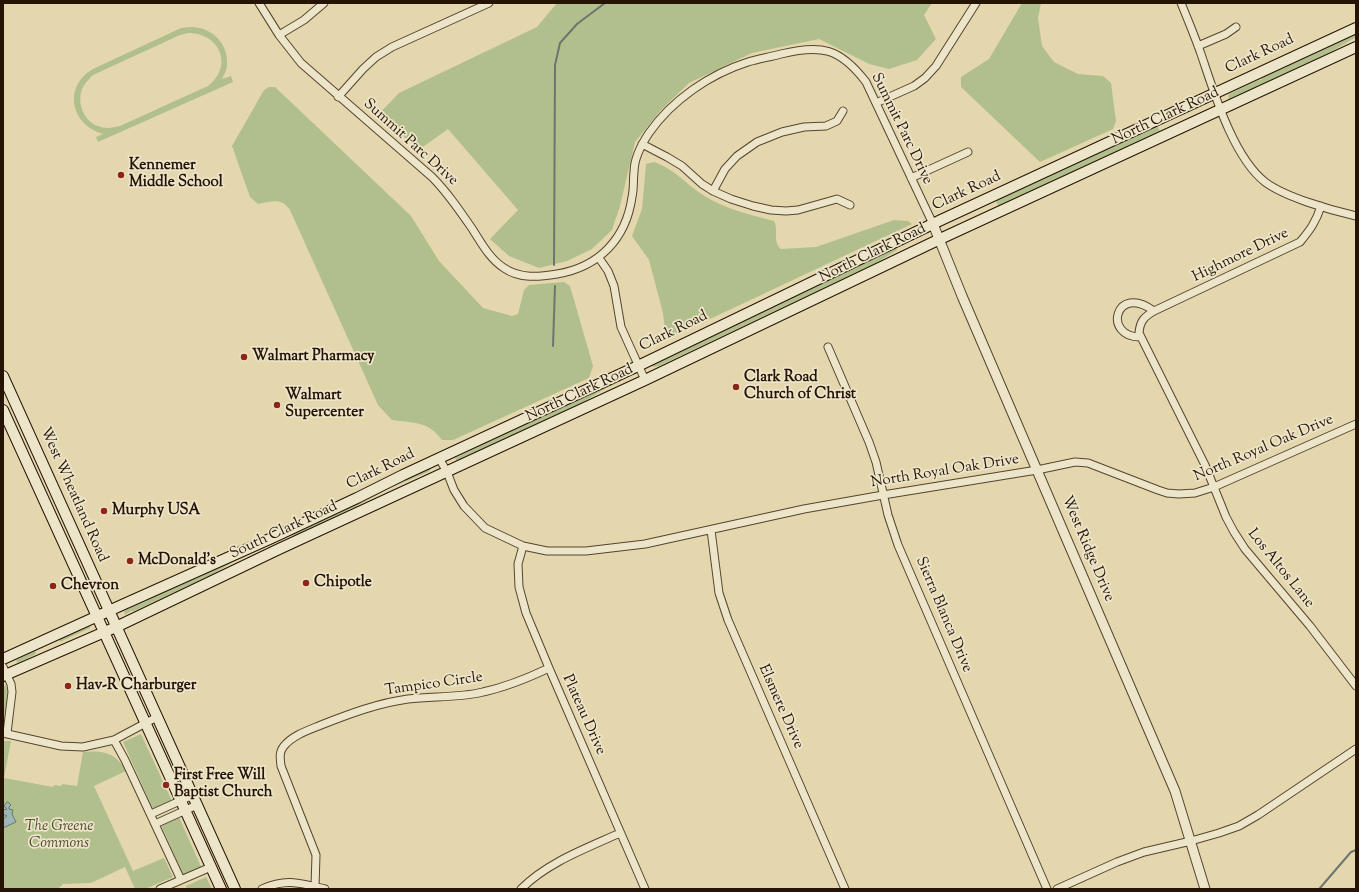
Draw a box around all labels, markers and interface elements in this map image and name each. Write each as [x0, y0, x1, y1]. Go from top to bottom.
street label: Clark Road [1223, 31, 1297, 79]
street label: Summit Parc Drive [866, 70, 936, 188]
street label: North Clark Road [1109, 84, 1223, 150]
street label: Summit Parc Drive [359, 96, 461, 190]
place label: Kennemer Middle School [129, 157, 223, 192]
street label: Clark Road [930, 168, 1004, 216]
marker: Kennemer Middle School [116, 170, 126, 180]
street label: North Clark Road [817, 220, 929, 288]
street label: Highmore Drive [1190, 225, 1292, 287]
street label: Clark Road [637, 308, 711, 356]
place label: Walmart Pharmacy [252, 348, 374, 366]
marker: Walmart Pharmacy [239, 352, 249, 362]
street label: North Clark Road [523, 361, 637, 427]
place label: Clark Road Church of Christ [744, 369, 856, 404]
marker: Clark Road Church of Christ [731, 382, 741, 392]
place label: Walmart Supercenter [285, 387, 364, 422]
marker: Walmart Supercenter [272, 400, 282, 410]
street label: North Royal Oak Drive [1192, 411, 1336, 487]
street label: West Wheatland Road [35, 425, 111, 565]
street label: Clark Road [344, 446, 418, 494]
street label: North Royal Oak Drive [870, 451, 1020, 493]
street label: West Ridge Drive [1057, 493, 1117, 605]
street label: South Clark Road [227, 498, 341, 564]
place label: Murphy USA [112, 502, 200, 520]
marker: Murphy USA [99, 506, 109, 516]
street label: Los Altos Lane [1243, 526, 1317, 612]
place label: McDonald's [138, 552, 216, 570]
street label: Sierra Blanca Drive [911, 555, 975, 675]
marker: McDonald's [125, 556, 135, 566]
place label: Chipotle [314, 574, 372, 592]
place label: Chevron [61, 577, 119, 595]
marker: Chipotle [301, 578, 311, 588]
marker: Chevron [48, 581, 58, 591]
street label: Elsmere Drive [753, 662, 807, 752]
street label: Tampico Circle [384, 669, 484, 701]
street label: Plateau Drive [557, 672, 609, 758]
place label: Hav-R Charburger [76, 677, 196, 695]
marker: Hav-R Charburger [63, 681, 73, 691]
place label: First Free Will Baptist Church [174, 767, 273, 802]
marker: First Free Will Baptist Church [161, 780, 171, 790]
park label: The Greene Commons [25, 818, 93, 853]

